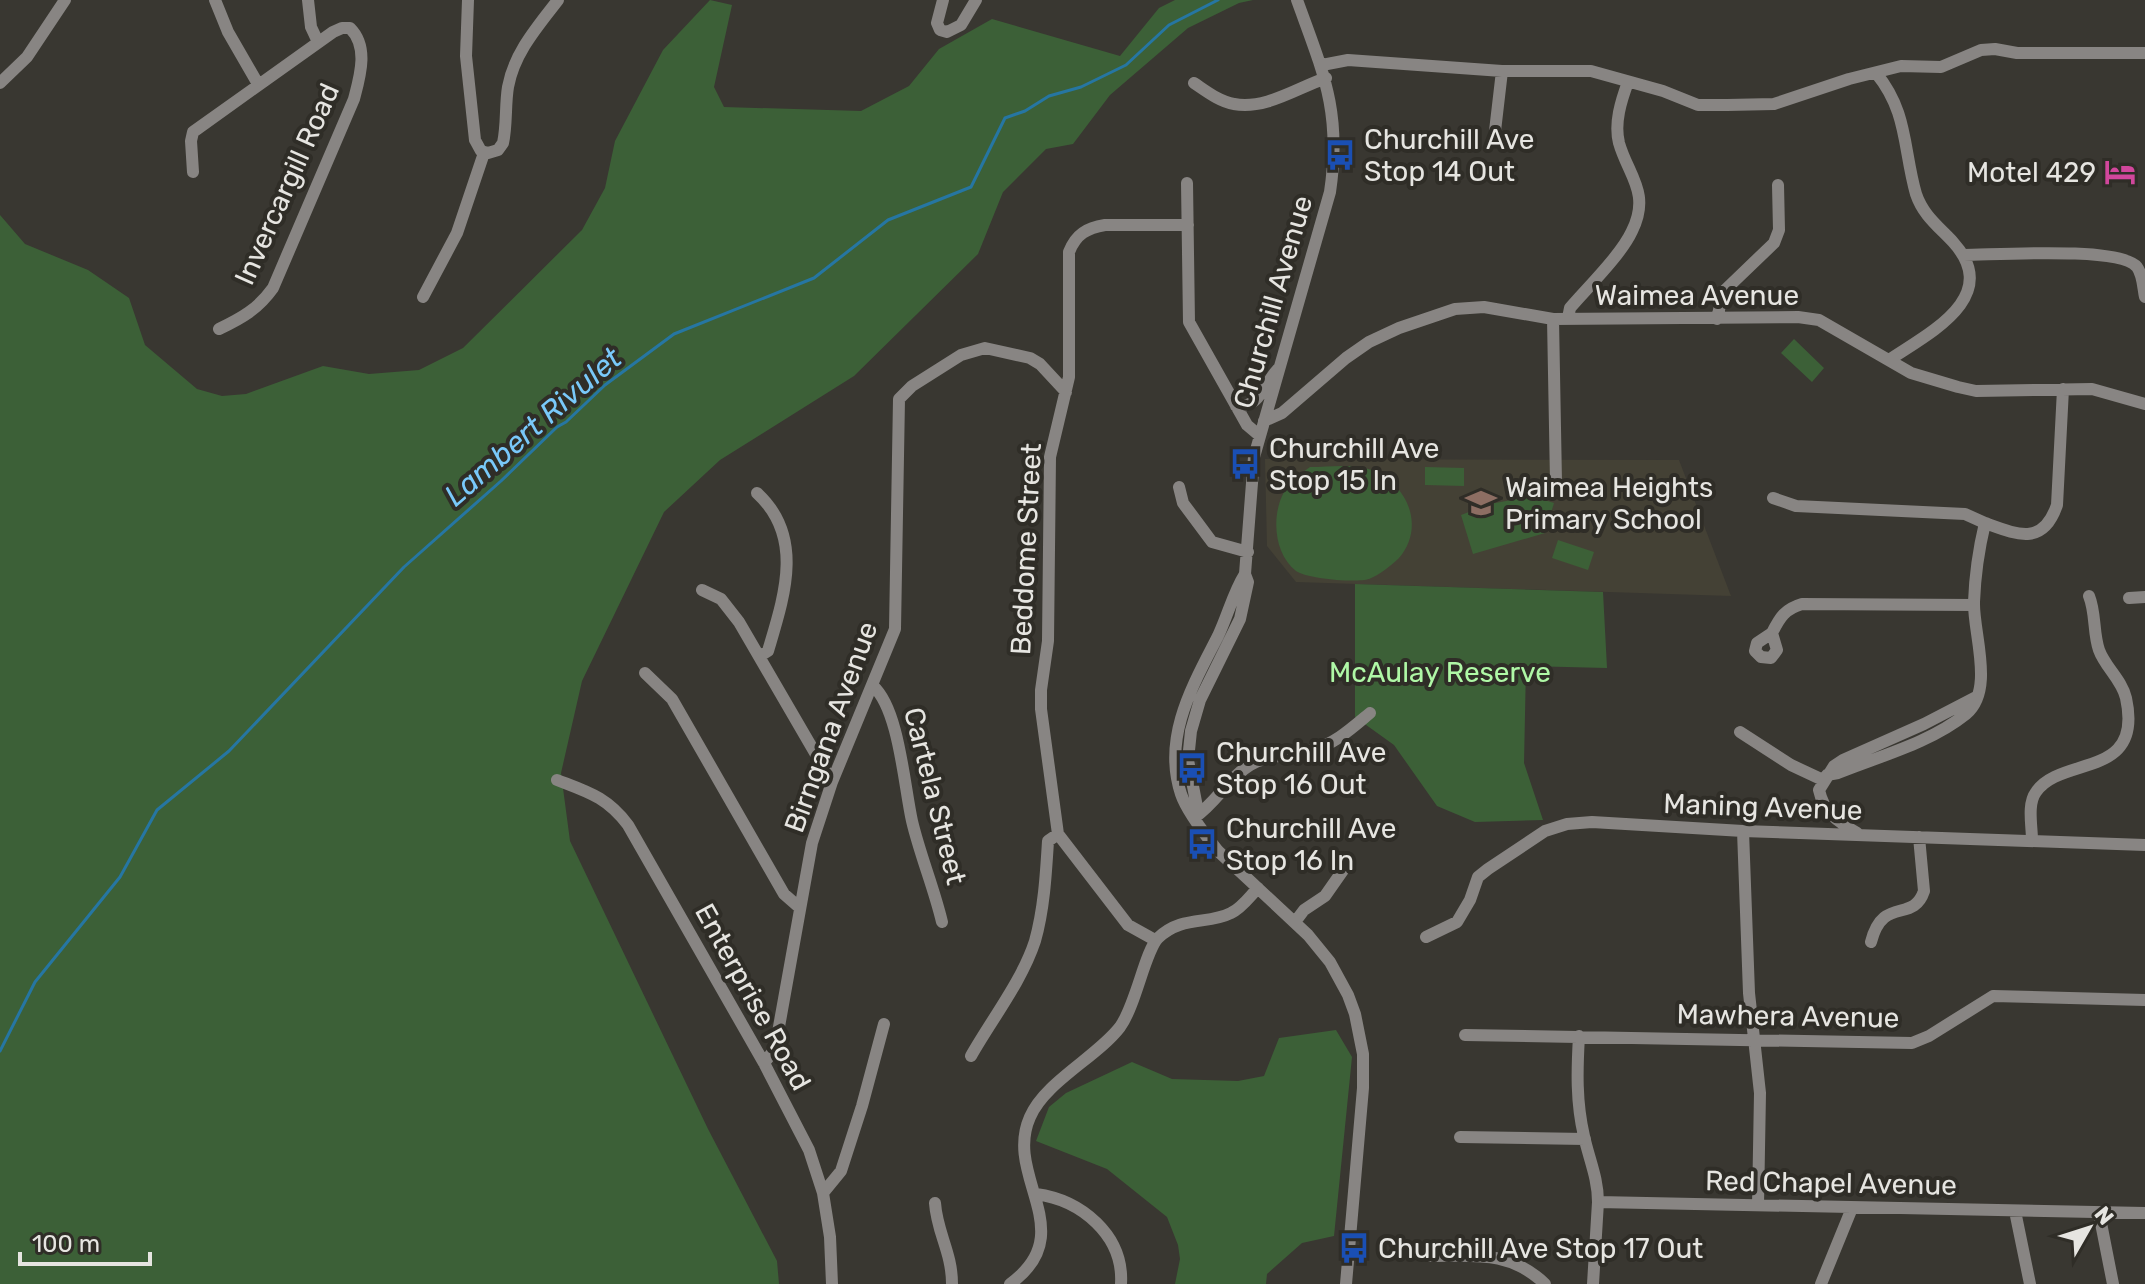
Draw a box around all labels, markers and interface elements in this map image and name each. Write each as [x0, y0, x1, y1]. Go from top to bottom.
street label: Invercargill Road [228, 78, 346, 290]
place label: Churchill Ave Stop 14 Out [1364, 123, 1535, 188]
bus stop icon: Churchill Ave Stop 14 Out [1323, 138, 1357, 172]
hotel icon: Motel 429 [2103, 155, 2137, 189]
place label: Motel 429 [1967, 156, 2096, 189]
street label: Churchill Avenue [1227, 192, 1319, 412]
street label: Waimea Avenue [1595, 279, 1799, 312]
water label: Lambert Rivulet [437, 340, 629, 514]
place label: Churchill Ave Stop 15 In [1269, 432, 1440, 497]
street label: Beddome Street [1004, 442, 1048, 656]
bus stop icon: Churchill Ave Stop 15 In [1228, 447, 1262, 481]
place label: Waimea Heights Primary School [1505, 471, 1713, 536]
school or university icon: Waimea Heights Primary School [1464, 486, 1498, 520]
street label: Birngana Avenue [778, 617, 884, 837]
park label: McAulay Reserve [1329, 656, 1551, 689]
street label: Cartela Street [897, 704, 973, 888]
place label: Churchill Ave Stop 16 Out [1216, 736, 1387, 801]
bus stop icon: Churchill Ave Stop 16 Out [1175, 751, 1209, 785]
street label: Maning Avenue [1663, 787, 1863, 827]
place label: Churchill Ave Stop 16 In [1226, 812, 1397, 877]
bus stop icon: Churchill Ave Stop 16 In [1185, 827, 1219, 861]
street label: Enterprise Road [688, 898, 818, 1096]
street label: Mawhera Avenue [1676, 998, 1900, 1034]
street label: Red Chapel Avenue [1705, 1164, 1957, 1202]
north arrow [2049, 1188, 2129, 1268]
text: N [2089, 1201, 2120, 1230]
scale bar [20, 1216, 150, 1266]
text: 100 m [32, 1230, 100, 1258]
bus stop icon: Churchill Ave Stop 17 Out [1337, 1231, 1371, 1265]
place label: Churchill Ave Stop 17 Out [1378, 1232, 1703, 1265]

